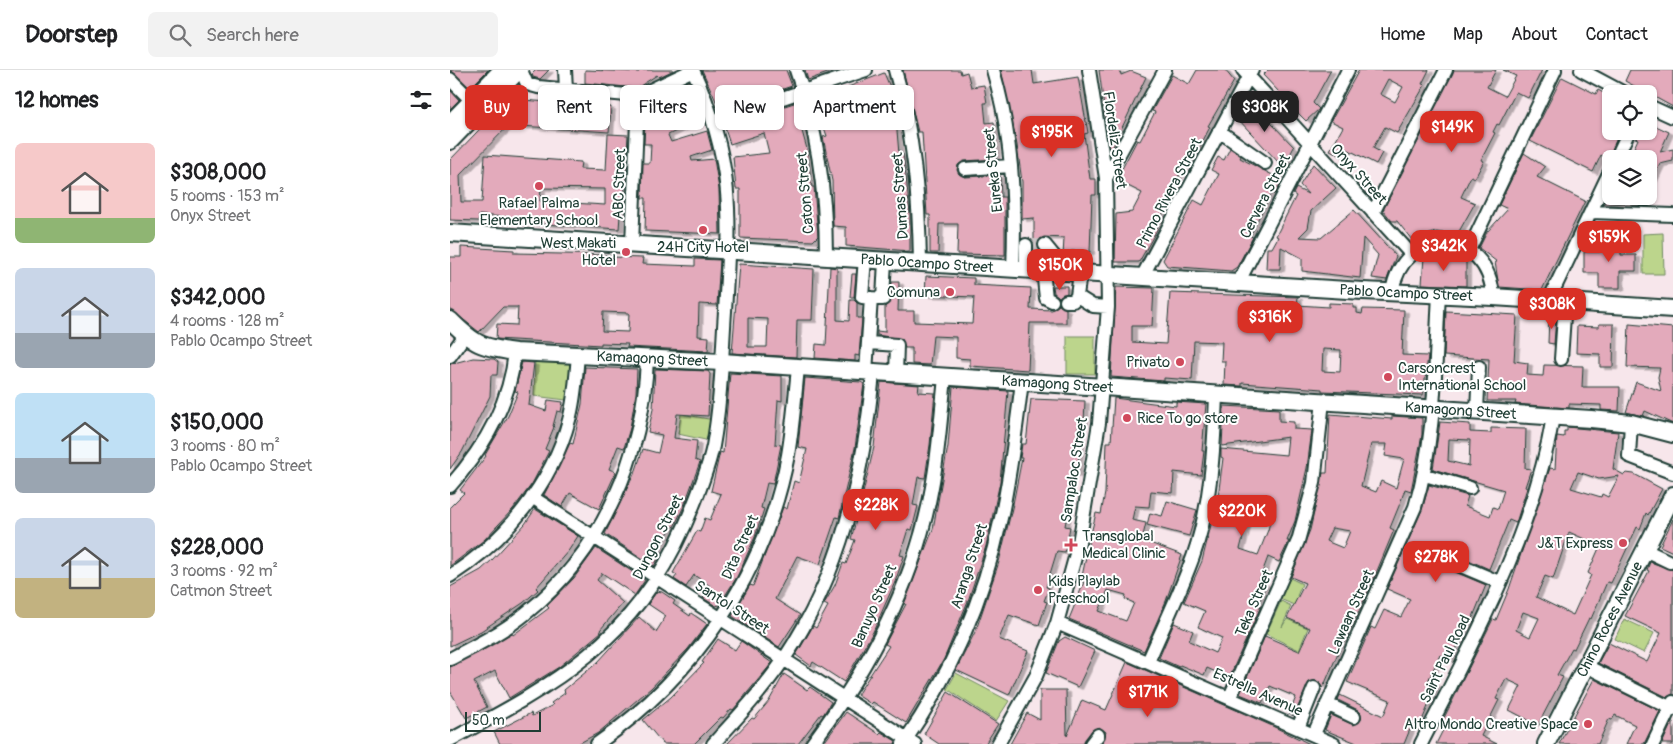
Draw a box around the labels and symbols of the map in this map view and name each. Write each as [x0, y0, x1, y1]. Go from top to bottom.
street label: Flordeliz Street [1098, 90, 1131, 191]
pin: $308K [1230, 90, 1300, 133]
pin: $149K [1417, 111, 1487, 153]
pin: $195K [1017, 116, 1087, 158]
street label: Eureka Street [980, 126, 1007, 213]
street label: Primo Rivera Street [1132, 134, 1207, 252]
street label: Onyx Street [1326, 140, 1392, 209]
street label: ABC Street [609, 147, 630, 220]
street label: Caton Street [792, 150, 819, 235]
street label: Cervera Street [1236, 150, 1295, 242]
street label: Dumas Street [888, 151, 913, 240]
marker: Rafael Palma Elementary School [533, 180, 545, 192]
place label: Rafael Palma Elementary School [480, 194, 598, 230]
pin: $159K [1574, 220, 1644, 263]
marker: 24H City Hotel [697, 224, 709, 236]
pin: $342K [1409, 230, 1479, 272]
place label: West Makati Hotel [541, 234, 616, 270]
place label: 24H City Hotel [657, 238, 749, 257]
marker: West Makati Hotel [620, 246, 632, 258]
pin: $150K [1025, 248, 1095, 291]
street label: Pablo Ocampo Street [860, 250, 995, 278]
street label: Pablo Ocampo Street [1339, 281, 1474, 306]
place label: Comuna [887, 283, 940, 302]
marker: Comuna [944, 286, 956, 298]
pin: $308K [1517, 288, 1587, 330]
pin: $316K [1235, 300, 1305, 343]
street label: Kamagong Street [596, 347, 709, 371]
place label: Privato [1126, 353, 1170, 372]
marker: Privato [1174, 356, 1186, 368]
place label: Carsoncrest International School [1398, 359, 1526, 395]
street label: Kamagong Street [1001, 371, 1115, 398]
marker: Carsoncrest International School [1382, 371, 1394, 383]
street label: Kamagong Street [1404, 398, 1518, 424]
place label: Rice To go store [1137, 409, 1238, 428]
marker: Rice To go store [1121, 412, 1133, 424]
street label: Sampaloc Street [1057, 415, 1092, 524]
pin: $228K [841, 488, 911, 531]
street label: Dungon Street [629, 491, 688, 583]
pin: $220K [1207, 494, 1277, 537]
street label: Dita Street [718, 511, 764, 583]
street label: Aranga Street [947, 520, 992, 611]
place label: Transglobal Medical Clinic [1082, 527, 1166, 563]
place label: J&T Express [1537, 534, 1613, 553]
marker: J&T Express [1617, 537, 1629, 549]
marker: Transglobal Medical Clinic [1064, 538, 1078, 552]
pin: $278K [1401, 540, 1471, 583]
street label: Chino Roces Avenue [1573, 558, 1648, 680]
street label: Banuyo Street [848, 561, 902, 651]
street label: Teka Street [1231, 566, 1278, 640]
street label: Lawaan Street [1324, 566, 1379, 658]
place label: Kids Playlab Preschool [1048, 572, 1120, 608]
street label: Santol Street [691, 576, 773, 639]
marker: Kids Playlab Preschool [1032, 584, 1044, 596]
street label: Saint Paul Road [1416, 612, 1475, 706]
street label: Estrella Avenue [1210, 664, 1306, 721]
pin: $171K [1113, 676, 1183, 718]
scale bar [465, 709, 541, 732]
place label: Altro Mondo Creative Space [1404, 715, 1579, 734]
marker: Altro Mondo Creative Space [1582, 718, 1594, 730]

